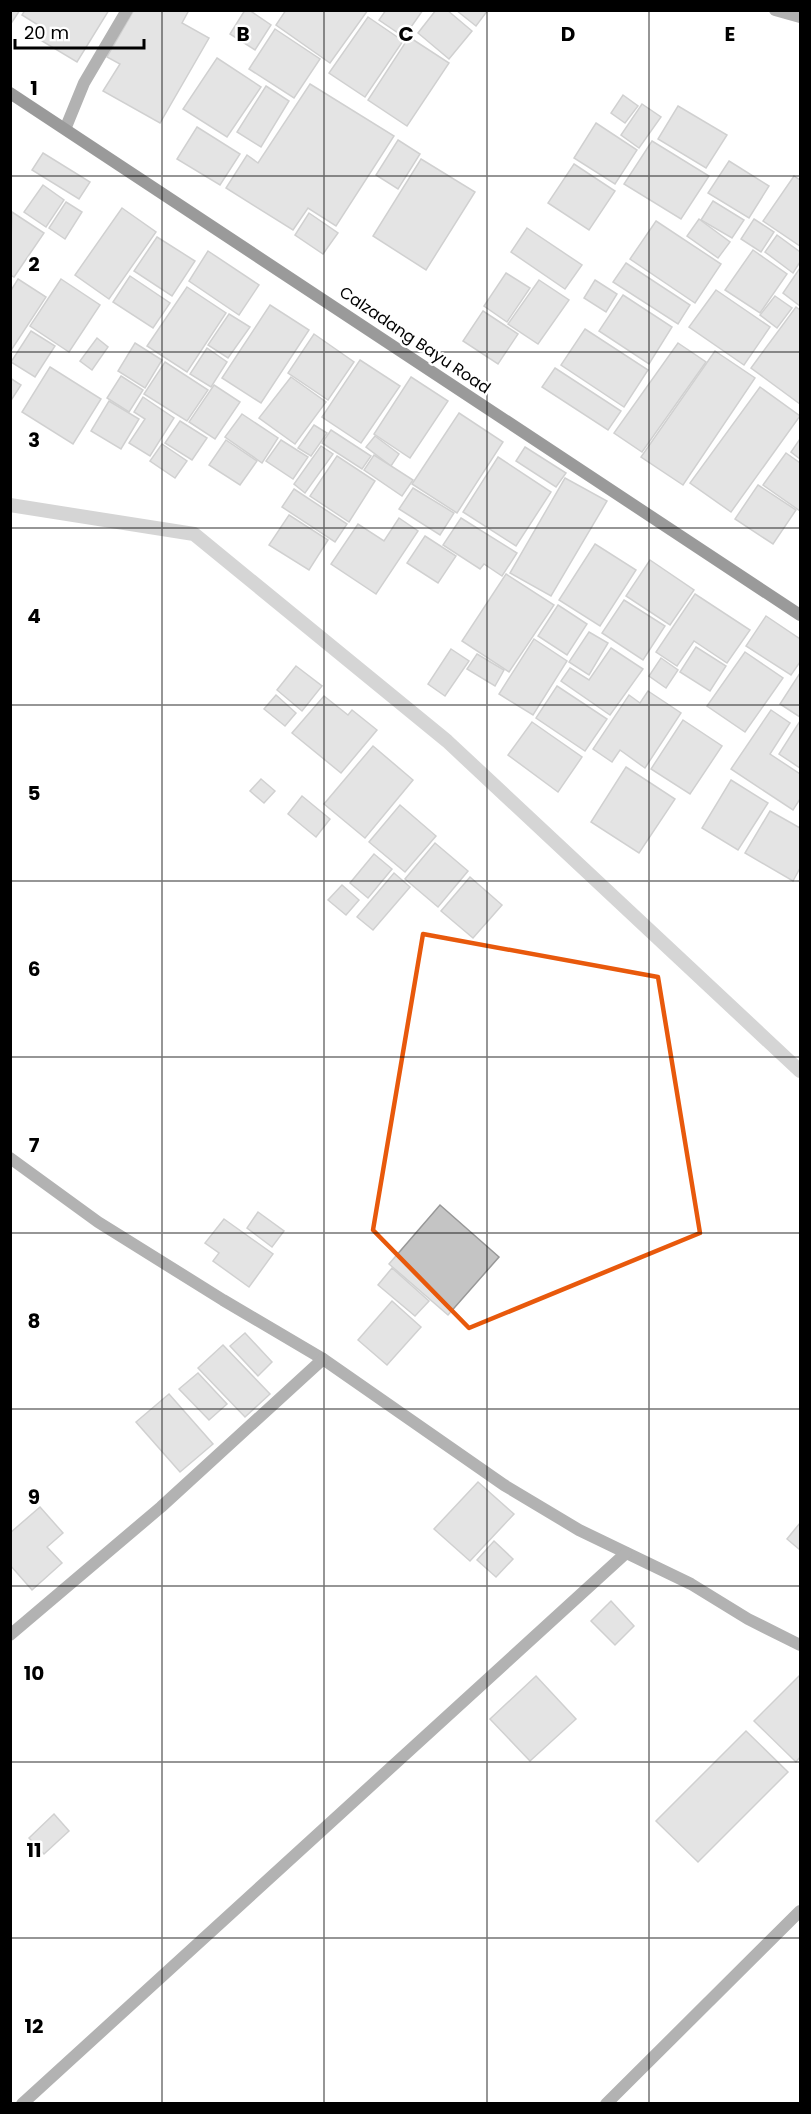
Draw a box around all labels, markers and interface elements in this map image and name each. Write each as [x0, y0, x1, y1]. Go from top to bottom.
scale bar [15, 12, 144, 50]
text: 20 m [24, 20, 69, 45]
text: B [236, 20, 250, 48]
text: C [398, 20, 414, 48]
text: D [561, 20, 575, 48]
text: E [725, 20, 735, 48]
text: 1 [30, 74, 38, 102]
text: 2 [28, 250, 40, 278]
street label: Calzadang Bayu Road [335, 281, 495, 399]
text: 3 [28, 426, 40, 454]
text: 4 [27, 602, 41, 630]
text: 5 [28, 779, 41, 807]
text: 6 [28, 955, 40, 983]
text: 7 [29, 1131, 40, 1159]
text: 8 [28, 1307, 40, 1335]
text: 9 [28, 1483, 40, 1511]
text: 10 [24, 1659, 44, 1687]
text: 11 [26, 1836, 42, 1864]
text: 12 [25, 2012, 43, 2040]

